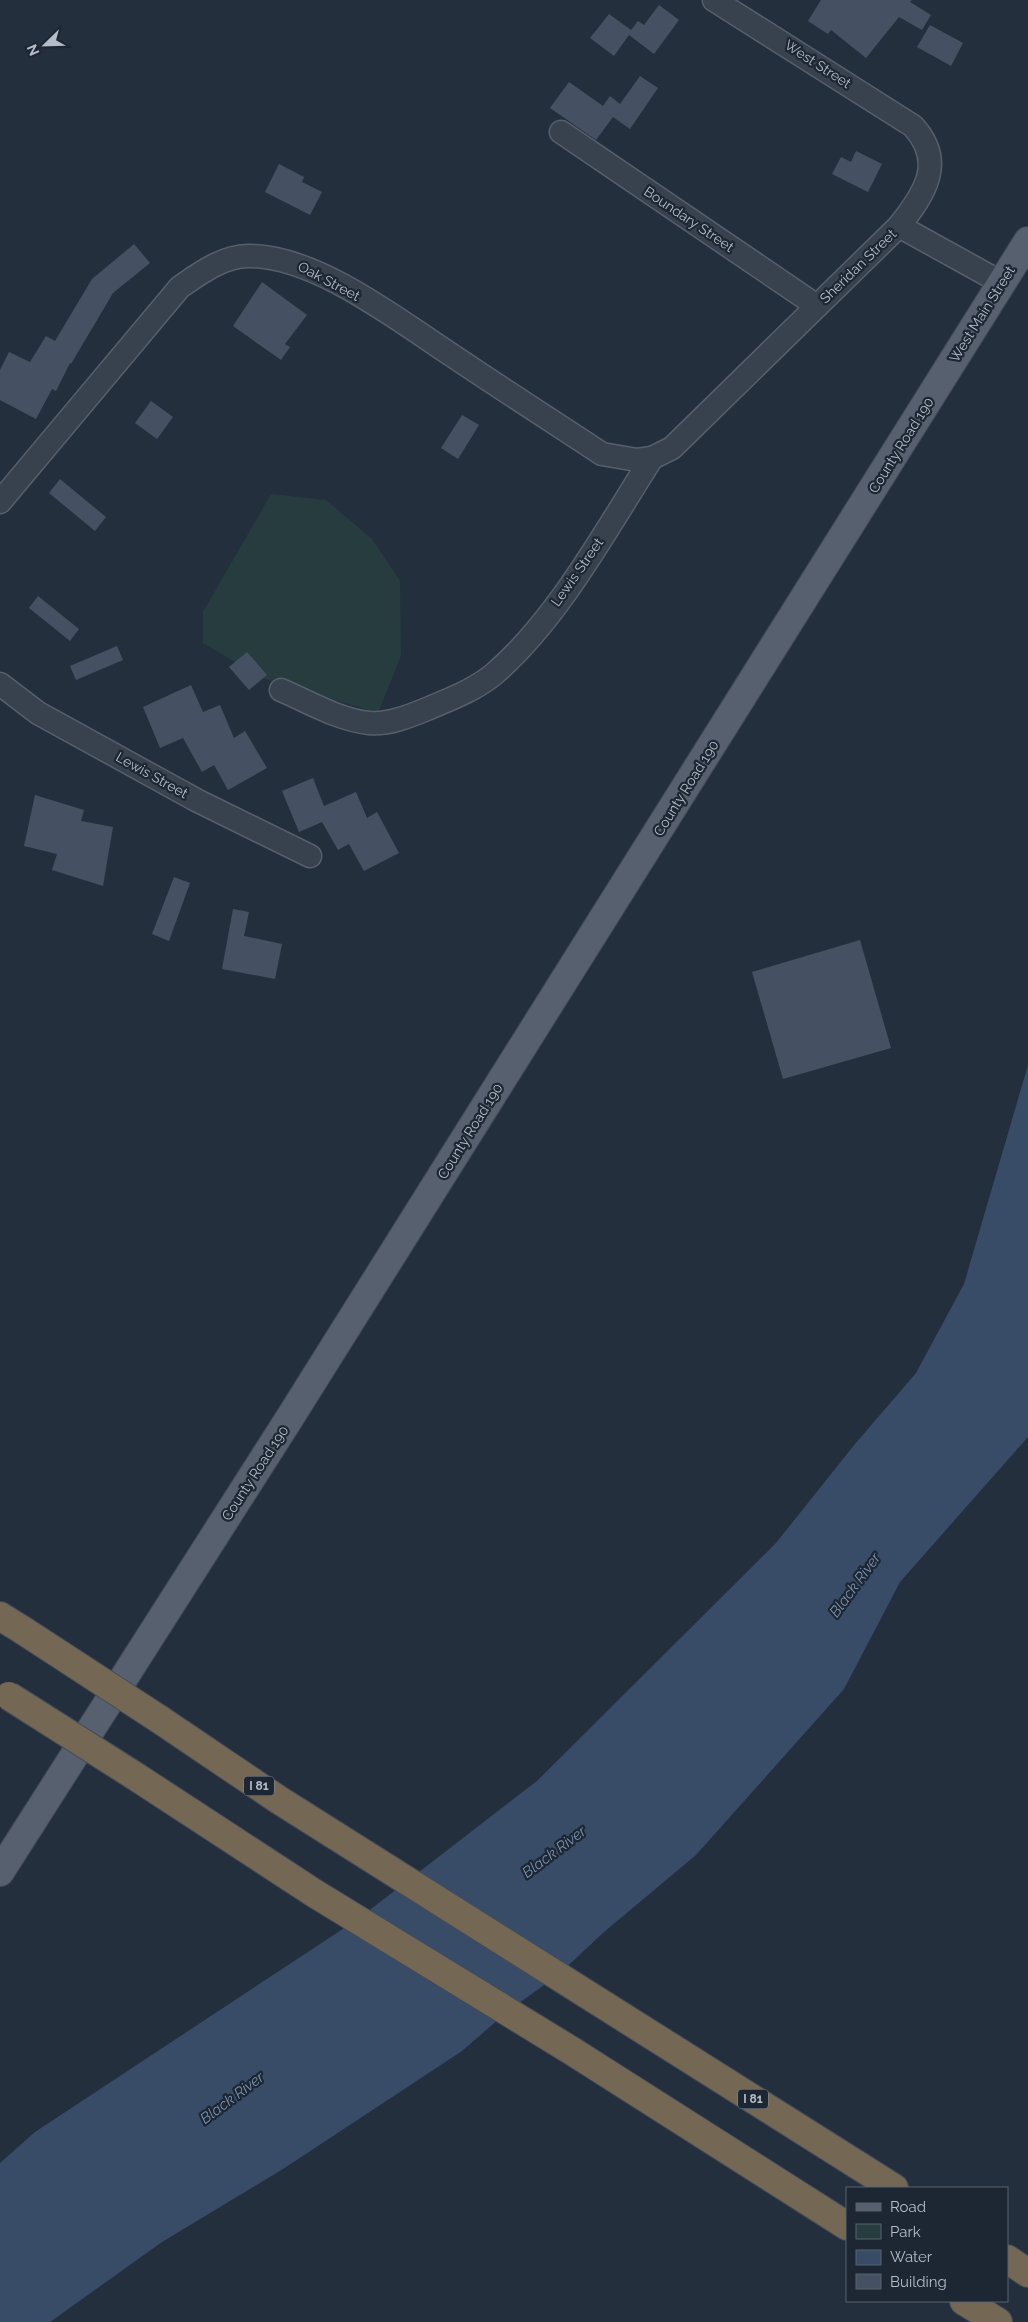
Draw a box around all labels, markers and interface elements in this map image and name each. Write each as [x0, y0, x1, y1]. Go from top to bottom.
north arrow [20, 20, 70, 70]
street label: West Street [782, 37, 854, 92]
text: N [24, 42, 42, 58]
street label: Boundary Street [641, 183, 737, 255]
street label: Sheridan Street [817, 225, 900, 306]
street label: Oak Street [295, 258, 363, 304]
street label: West Main Street [946, 263, 1018, 365]
street label: County Road 190 [865, 394, 937, 496]
street label: Lewis Street [548, 535, 607, 609]
street label: County Road 190 [650, 737, 722, 839]
street label: Lewis Street [113, 749, 191, 801]
street label: County Road 190 [434, 1080, 506, 1182]
street label: County Road 190 [218, 1423, 292, 1523]
water label: Black River [826, 1549, 885, 1621]
road number: I 81 [244, 1776, 274, 1795]
water label: Black River [519, 1822, 590, 1882]
water label: Black River [197, 2068, 268, 2128]
road number: I 81 [738, 2090, 768, 2108]
legend [846, 2187, 1008, 2302]
text: Road [890, 2198, 926, 2216]
text: Park [890, 2223, 921, 2241]
text: Water [890, 2248, 933, 2266]
text: Building [890, 2273, 947, 2291]

